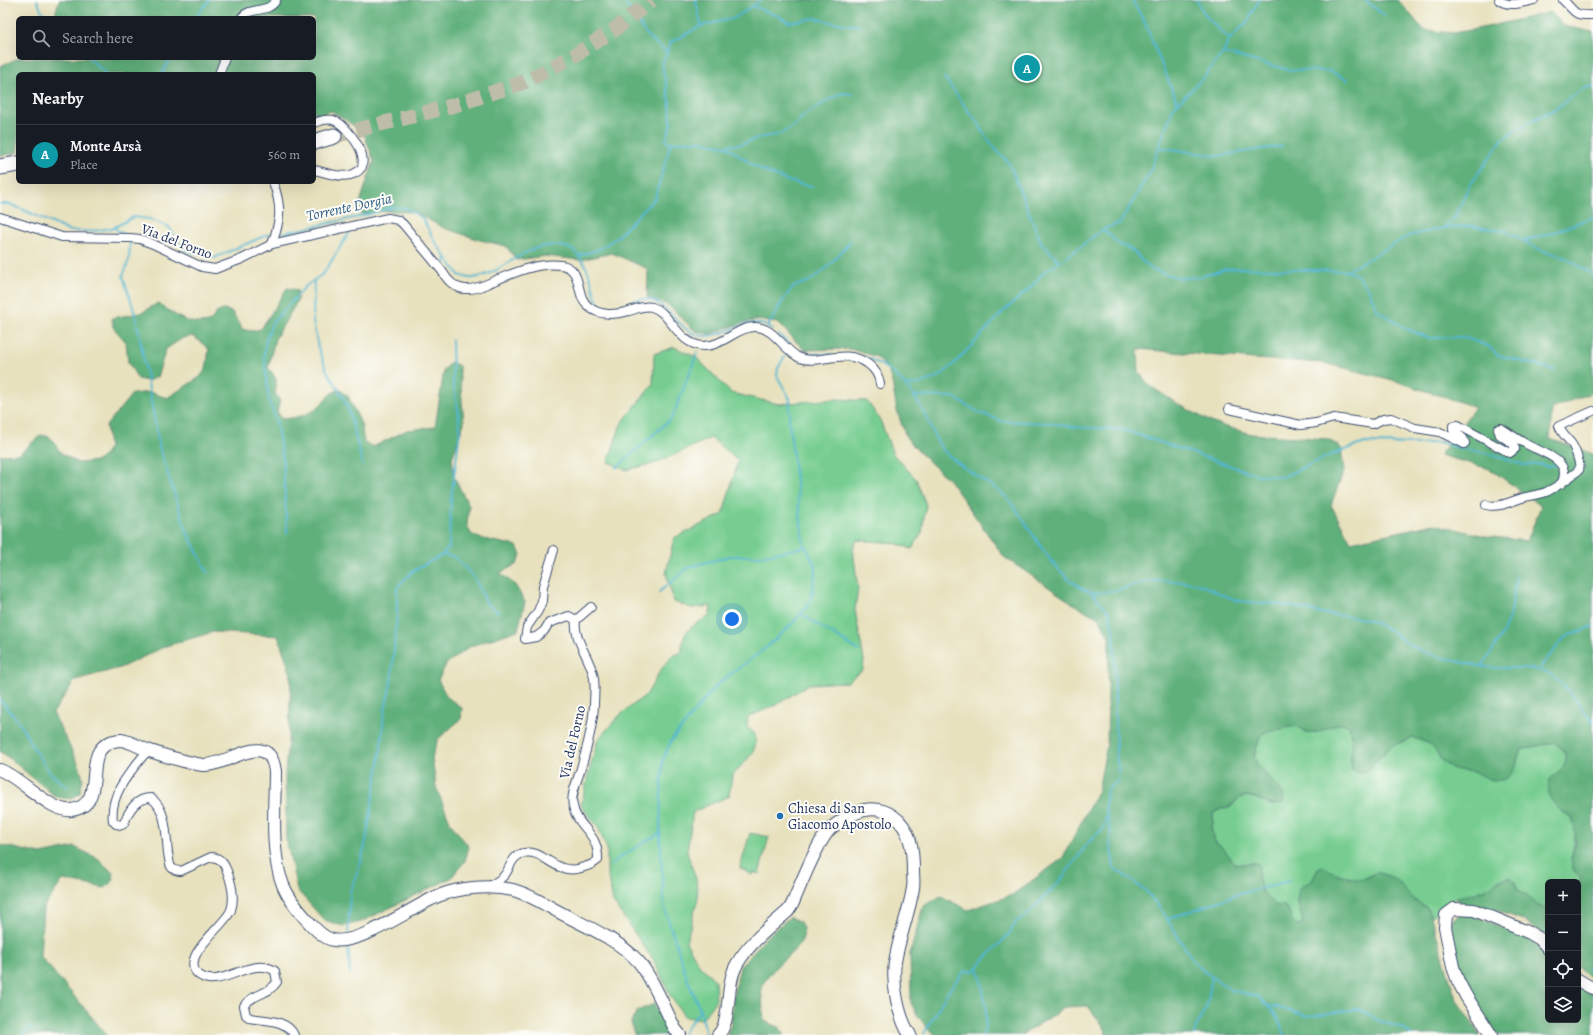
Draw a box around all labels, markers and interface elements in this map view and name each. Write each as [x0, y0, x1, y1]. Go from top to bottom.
search box [16, 16, 316, 60]
icon: search [30, 27, 52, 49]
text: Search here [62, 28, 133, 48]
pin: A [1014, 53, 1040, 83]
text: Nearby [32, 87, 83, 110]
text: Monte Arsà [70, 136, 142, 156]
text: A [41, 146, 49, 163]
text: 560 m [268, 146, 300, 163]
text: Place [70, 156, 98, 173]
water label: Torrente Dorgia [304, 188, 394, 226]
street label: Via del Forno [138, 219, 215, 264]
your location [722, 609, 742, 629]
street label: Via del Forno [555, 704, 590, 782]
place label: Chiesa di San Giacomo Apostolo [788, 799, 892, 834]
marker: Chiesa di San Giacomo Apostolo [775, 811, 785, 821]
map controls [1545, 879, 1581, 1023]
button: + [1545, 879, 1581, 915]
button: − [1545, 915, 1581, 951]
button: locate [1545, 951, 1581, 987]
button: layers [1545, 987, 1581, 1023]

